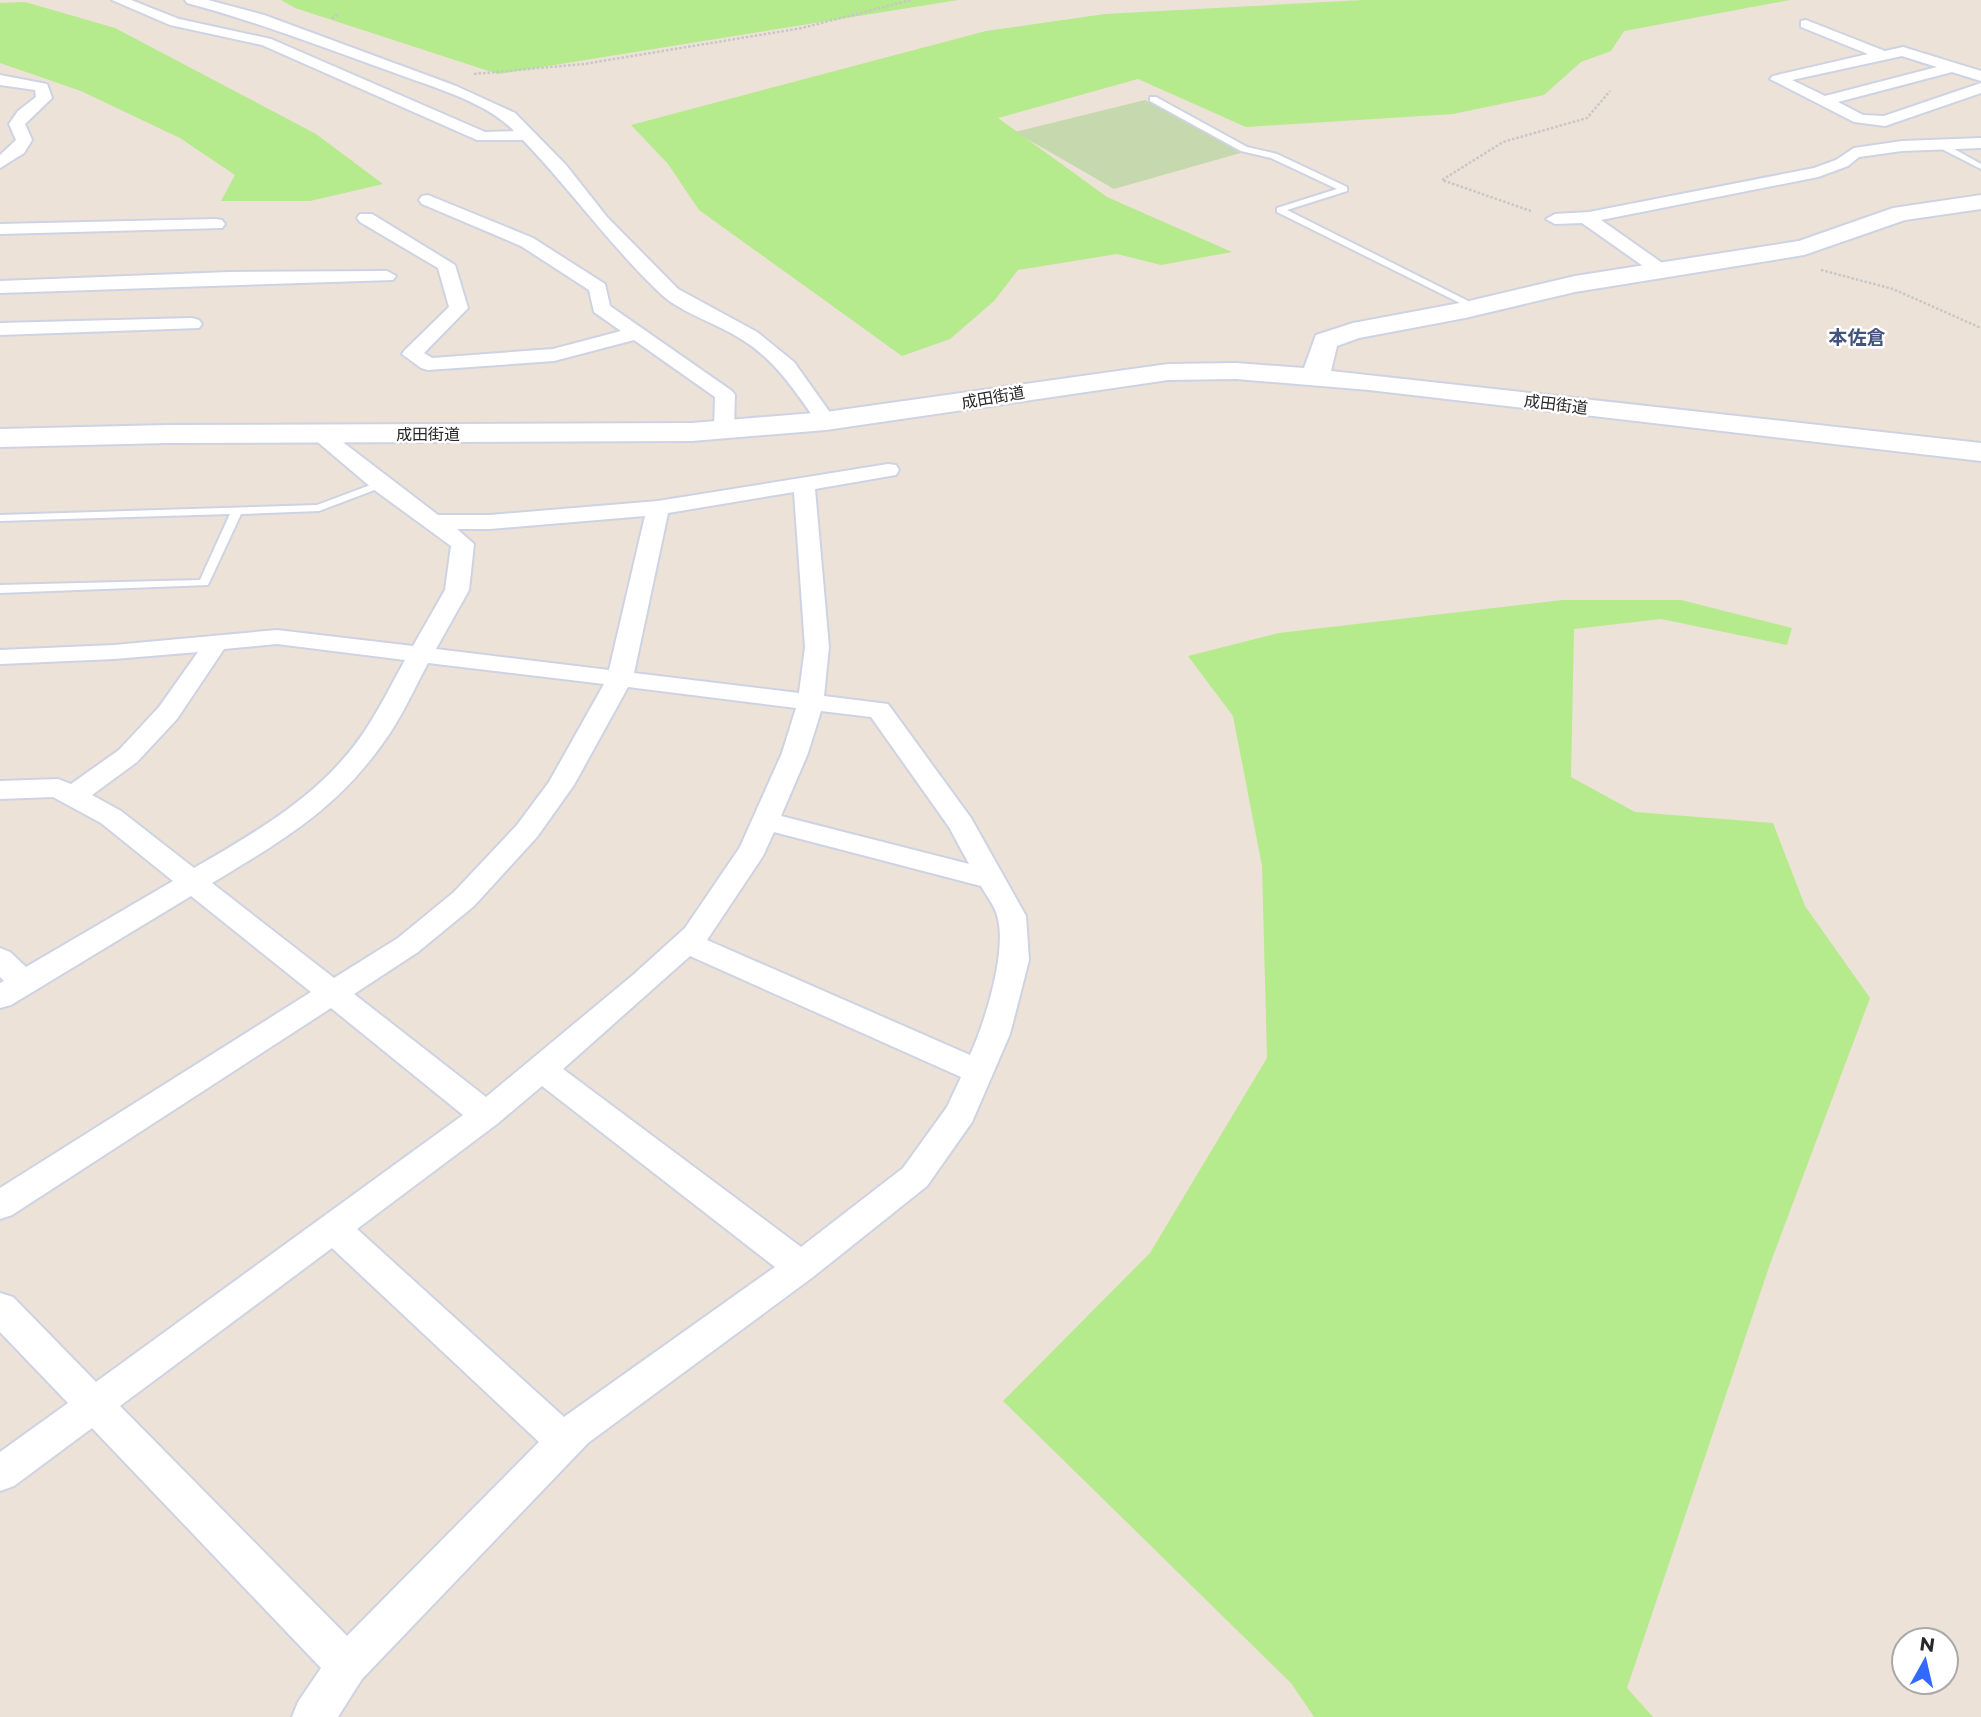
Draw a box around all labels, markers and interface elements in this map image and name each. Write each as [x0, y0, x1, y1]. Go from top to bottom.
district label: 本佐倉 [1828, 326, 1886, 349]
street label: 成田街道 [960, 383, 1026, 412]
street label: 成田街道 [1523, 391, 1589, 418]
street label: 成田街道 [396, 425, 460, 444]
north arrow [1890, 1626, 1960, 1696]
text: N [1918, 1632, 1937, 1657]

